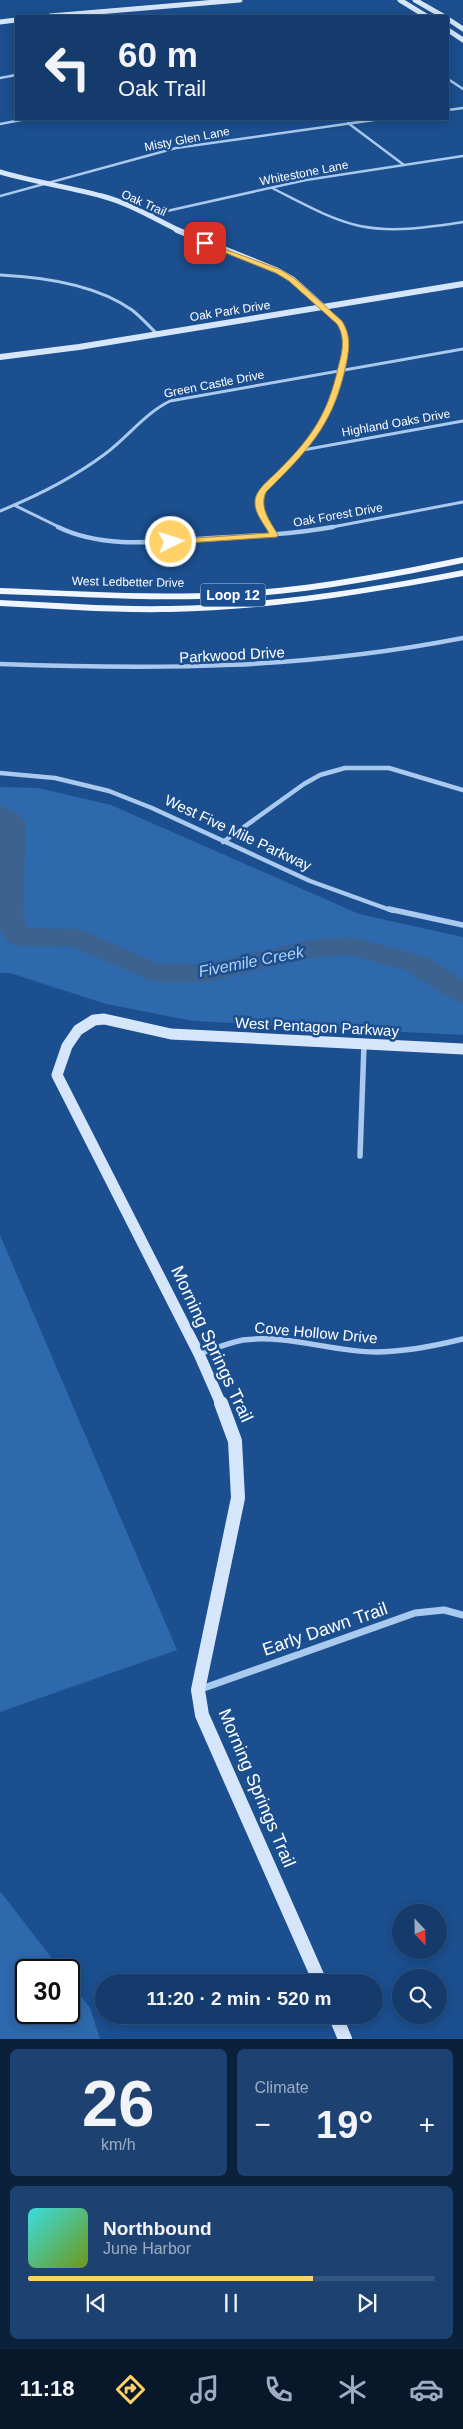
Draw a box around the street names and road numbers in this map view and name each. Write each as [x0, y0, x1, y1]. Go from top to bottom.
street label: Misty Glen Lane [143, 124, 231, 154]
street label: Whitestone Lane [258, 157, 350, 188]
street label: Oak Trail [119, 187, 169, 219]
street label: Oak Park Drive [189, 298, 272, 324]
street label: Green Castle Drive [163, 367, 266, 401]
street label: Highland Oaks Drive [341, 406, 452, 439]
street label: Oak Forest Drive [292, 500, 384, 530]
street label: West Ledbetter Drive [72, 574, 185, 590]
road number: Loop 12 [200, 584, 266, 606]
street label: Parkwood Drive [179, 643, 285, 666]
street label: West Five Mile Parkway [162, 791, 315, 874]
street label: West Pentagon Parkway [235, 1014, 400, 1039]
street label: Morning Springs Trail [167, 1263, 257, 1425]
street label: Cove Hollow Drive [254, 1319, 378, 1346]
street label: Early Dawn Trail [260, 1598, 390, 1660]
street label: Morning Springs Trail [215, 1706, 299, 1870]

